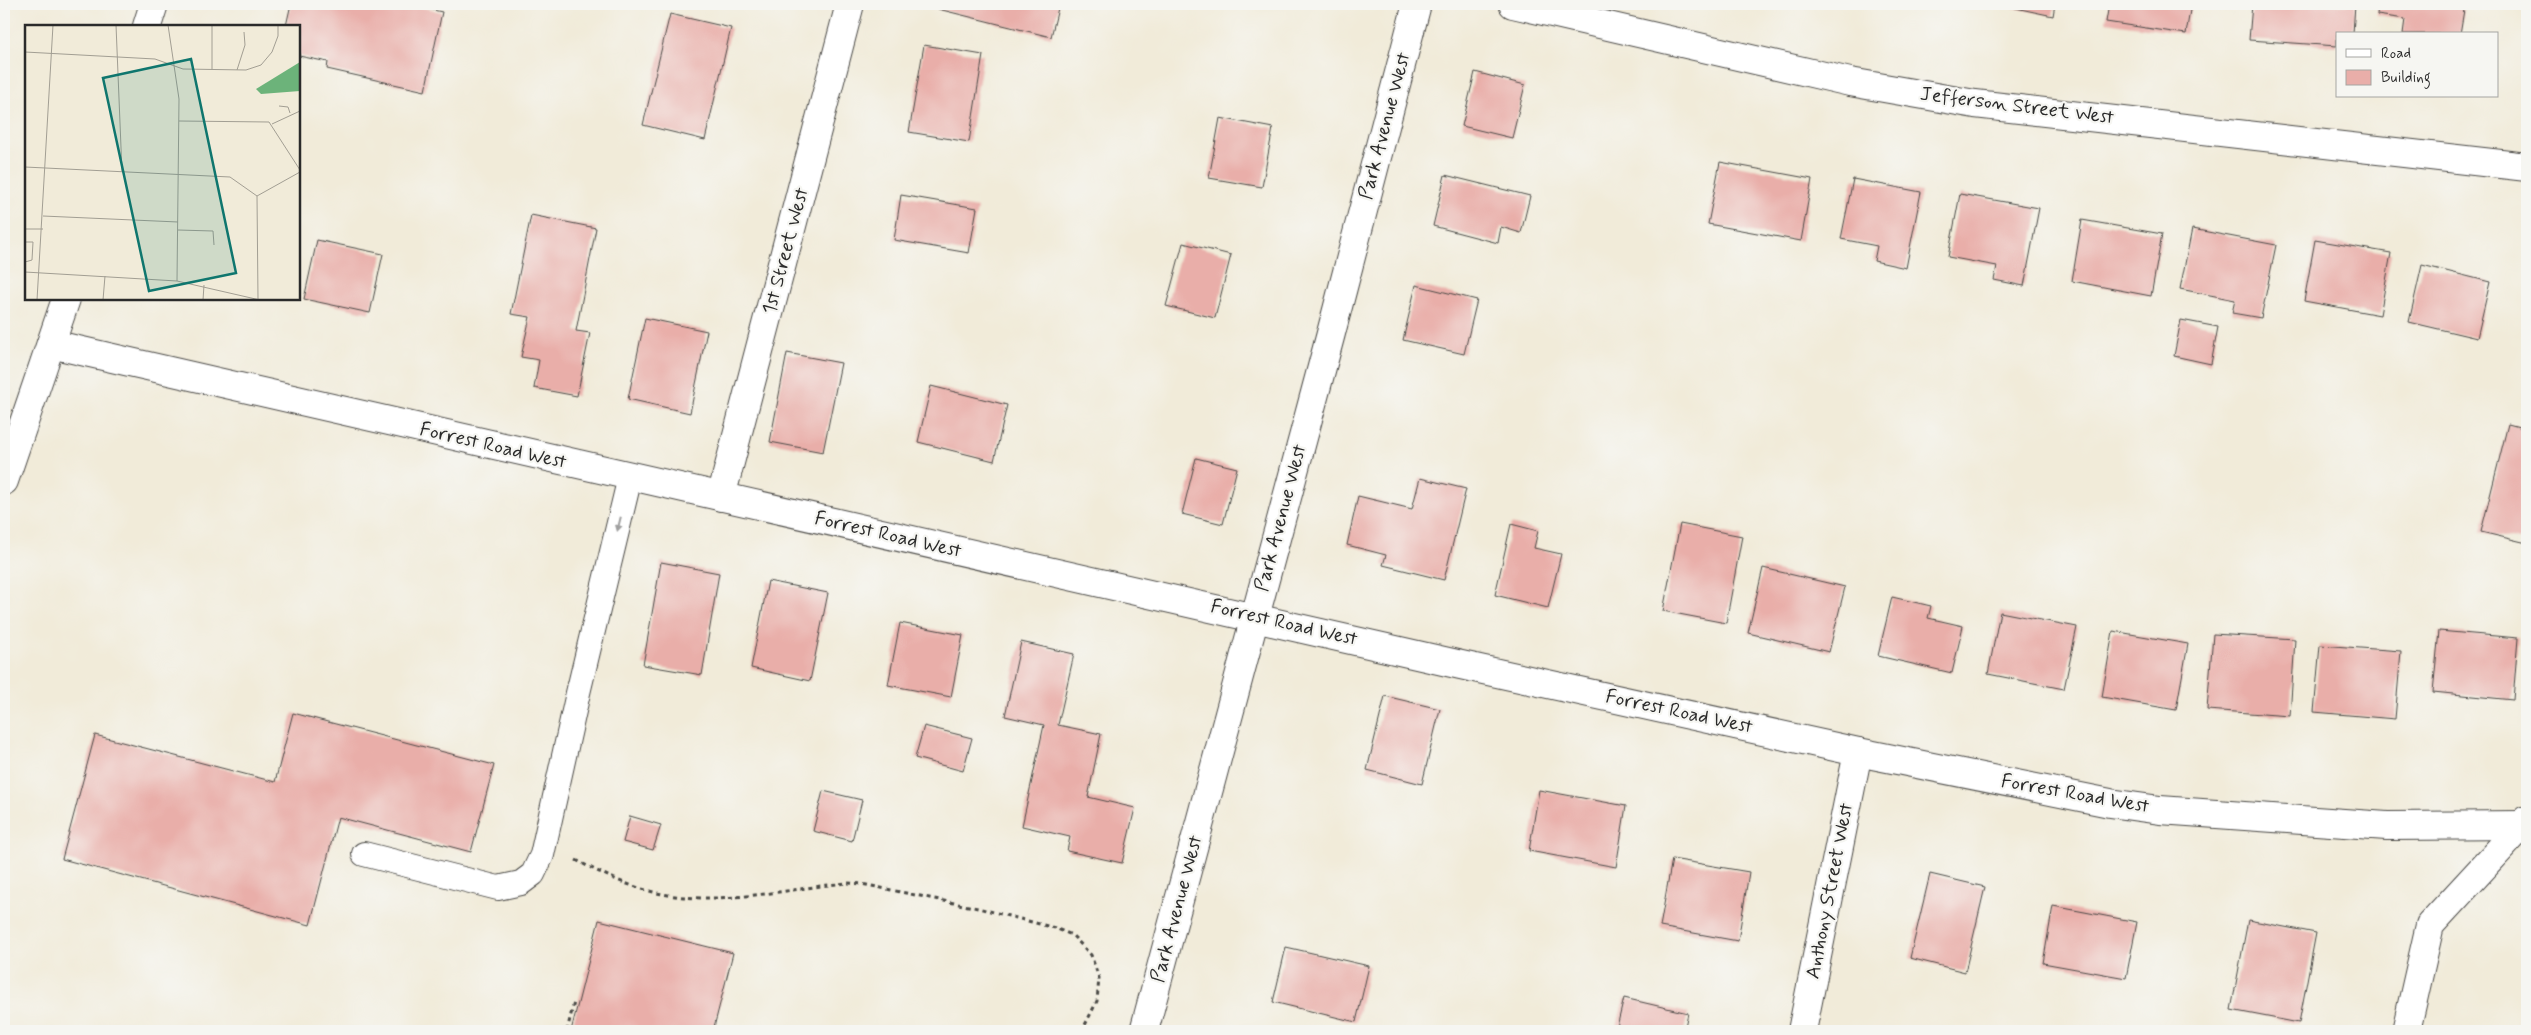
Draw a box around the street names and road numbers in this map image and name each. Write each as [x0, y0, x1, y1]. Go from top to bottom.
street label: Park Avenue West [1352, 49, 1418, 203]
street label: Jefferson Street West [1919, 81, 2116, 131]
street label: 1st Street West [756, 185, 816, 317]
street label: Forrest Road West [417, 416, 569, 476]
street label: Park Avenue West [1248, 441, 1314, 595]
street label: Forrest Road West [812, 505, 964, 565]
street label: Forrest Road West [1208, 593, 1360, 653]
street label: Forrest Road West [1603, 683, 1755, 741]
street label: Forrest Road West [1999, 768, 2151, 820]
street label: Anthony Street West [1800, 801, 1860, 981]
street label: Park Avenue West [1144, 832, 1210, 986]

